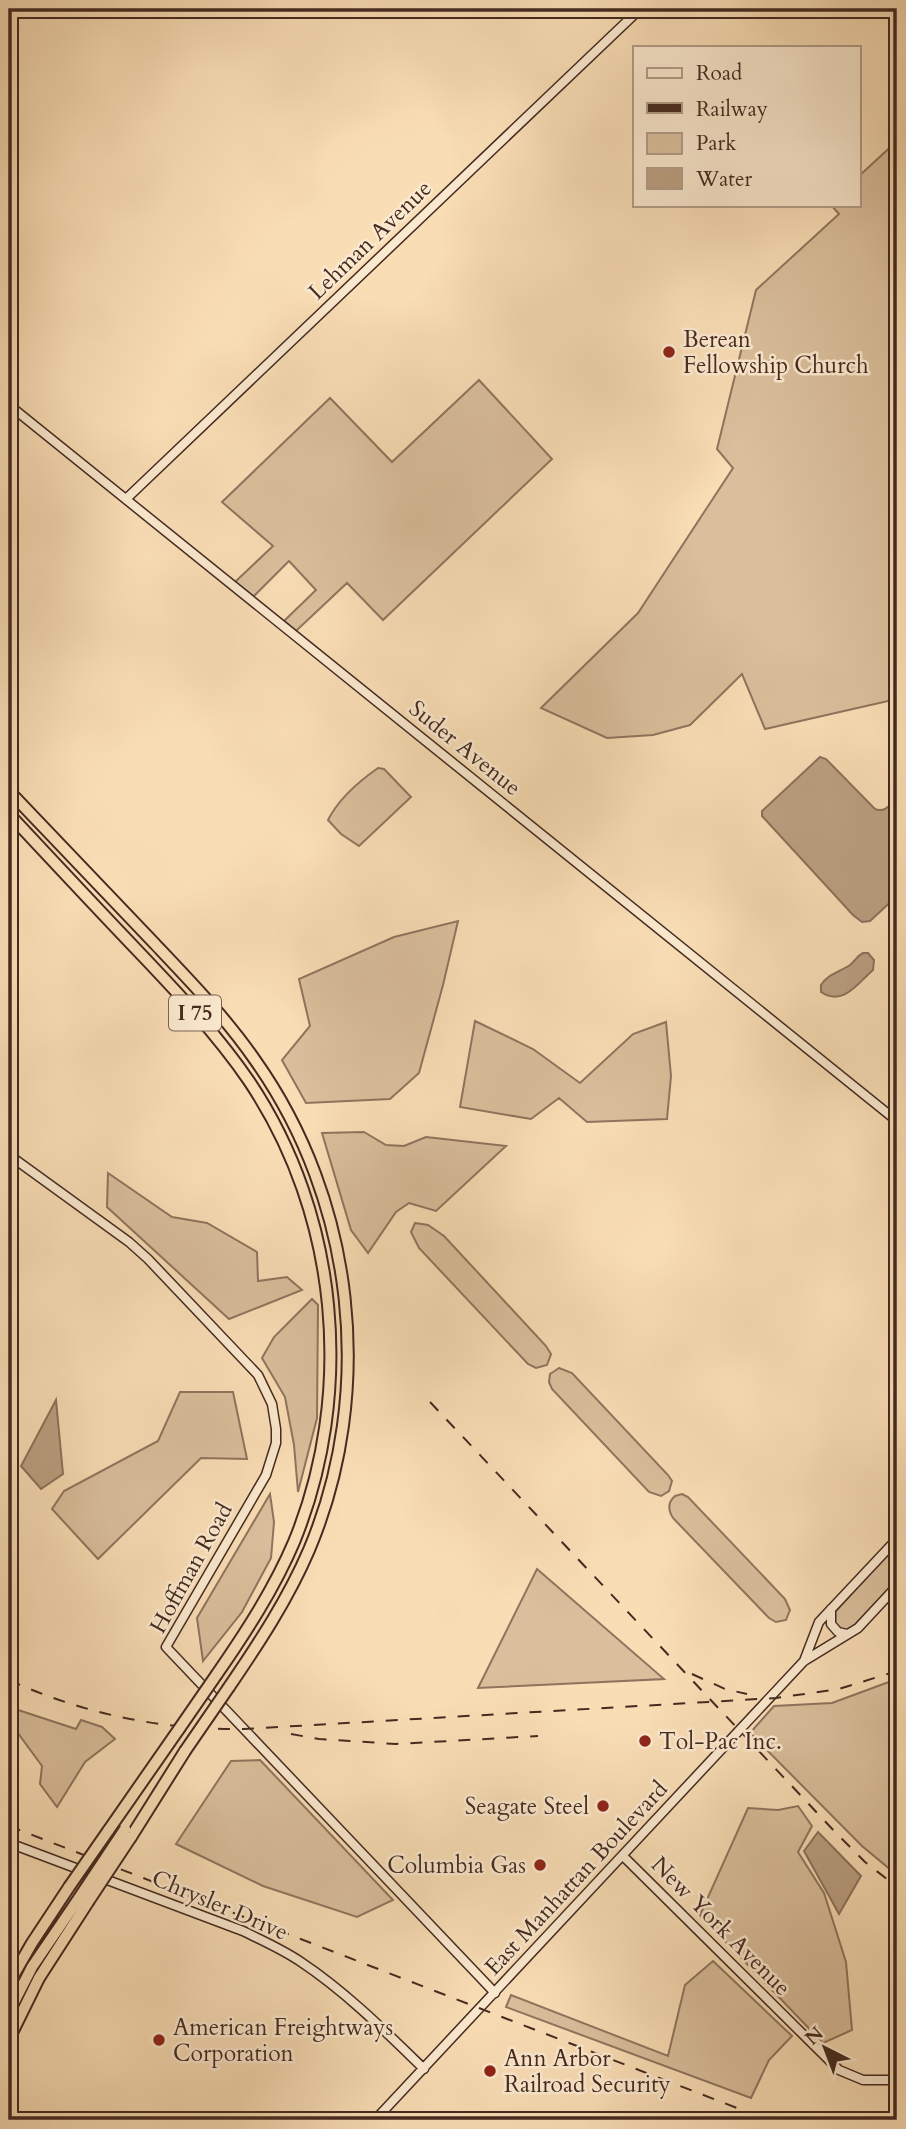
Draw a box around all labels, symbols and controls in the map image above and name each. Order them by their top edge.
legend [633,46,860,206]
text: Road [696,59,742,88]
text: Railway [696,95,768,124]
text: Park [696,129,737,158]
text: Water [695,165,752,194]
street label: Lehman Avenue [302,173,438,307]
place label: Berean Fellowship Church [683,324,869,381]
marker: Berean Fellowship Church [661,344,677,360]
street label: Suder Avenue [402,693,528,803]
road number: I 75 [169,996,221,1030]
street label: Hoffman Road [142,1497,240,1639]
place label: Tol-Pac Inc. [659,1726,782,1757]
marker: Tol-Pac Inc. [637,1733,653,1749]
street label: East Manhattan Boulevard [478,1773,675,1982]
place label: Seagate Steel [465,1791,589,1822]
marker: Seagate Steel [595,1798,611,1814]
street label: New York Avenue [644,1849,798,2003]
place label: Columbia Gas [387,1850,526,1881]
marker: Columbia Gas [532,1857,548,1873]
street label: Chrysler Drive [147,1862,293,1948]
place label: American Freightways Corporation [173,2012,393,2069]
north arrow [790,2014,860,2084]
text: N [799,2021,829,2051]
marker: American Freightways Corporation [151,2032,167,2048]
place label: Ann Arbor Railroad Security [504,2043,671,2100]
marker: Ann Arbor Railroad Security [482,2063,498,2079]

